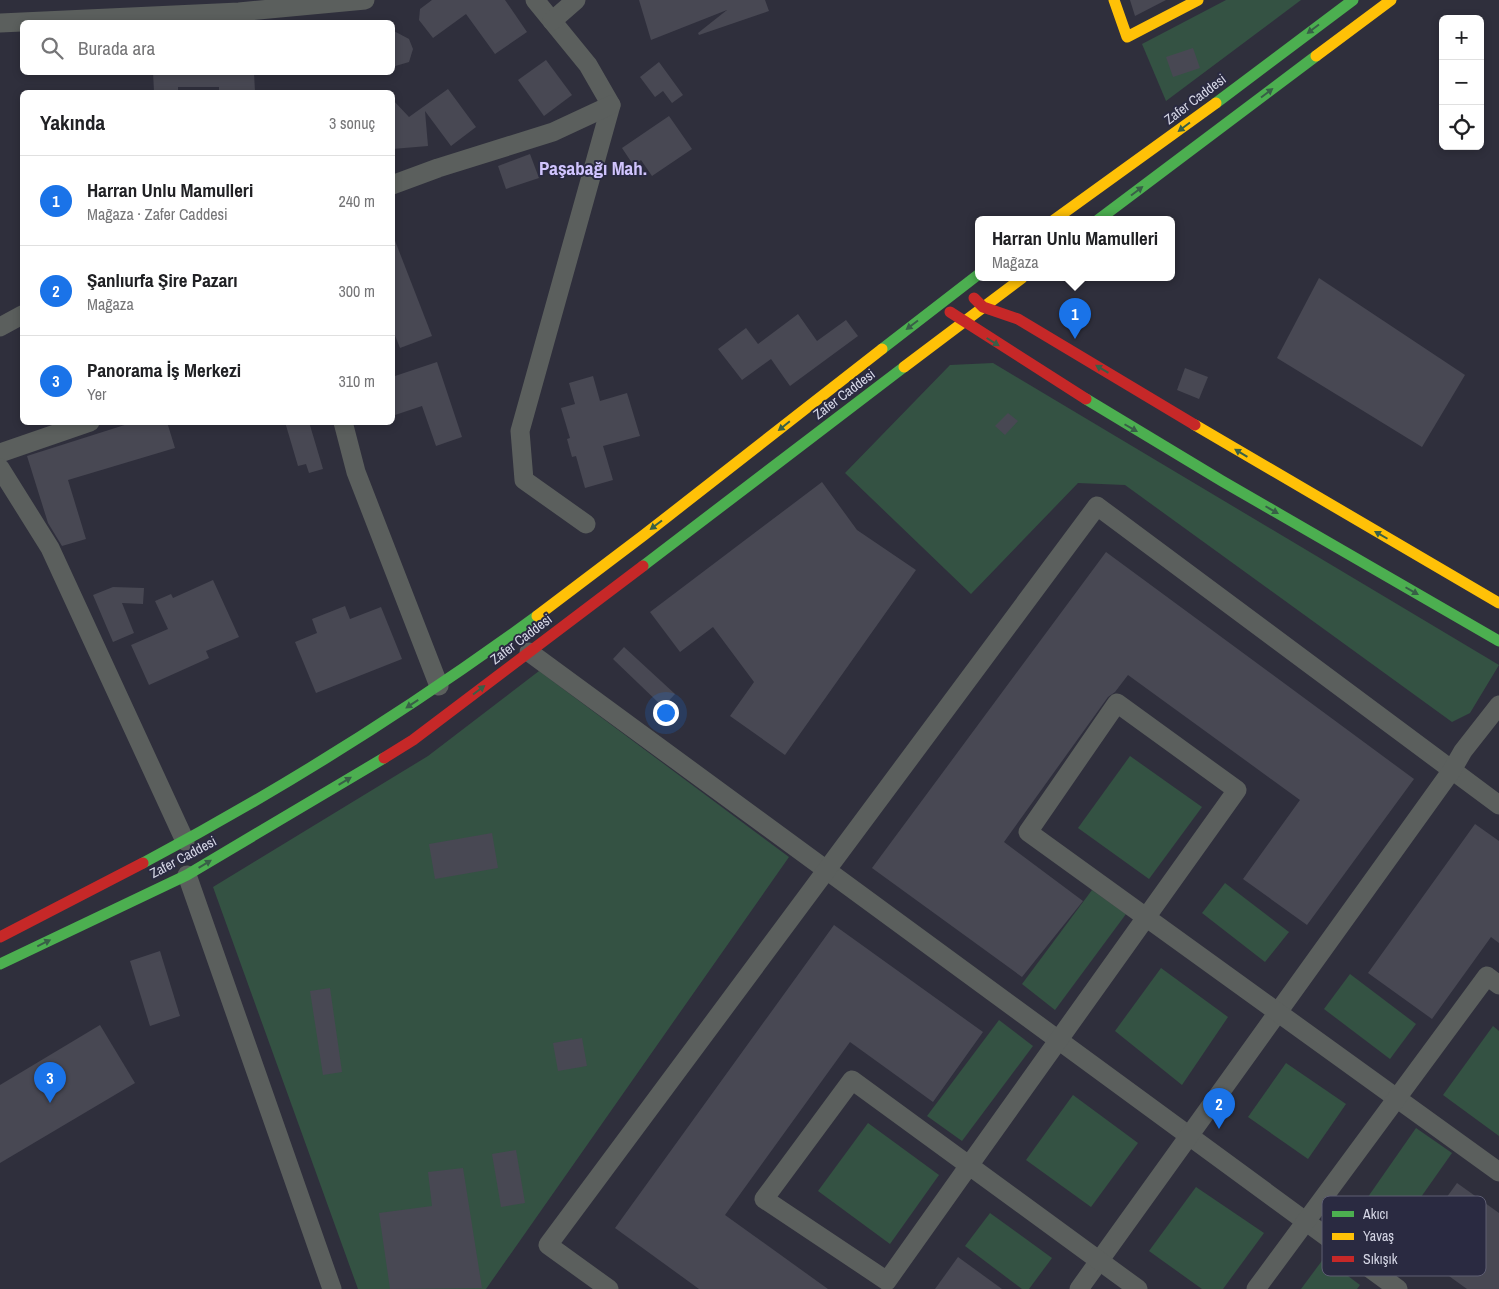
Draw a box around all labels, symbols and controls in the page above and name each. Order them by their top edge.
map controls [1439,15,1484,150]
button: + [1439,15,1484,60]
search box [20,20,395,75]
one-way arrow [1306,24,1320,34]
icon: search [38,34,66,62]
text: Burada ara [78,35,155,61]
button: − [1439,60,1484,105]
street label: Zafer Caddesi [1161,70,1229,128]
one-way arrow [1260,88,1274,98]
button: locate [1439,105,1484,150]
text: Yakında [40,108,105,137]
text: 3 sonuç [329,112,375,134]
one-way arrow [1177,122,1191,132]
district label: Paşabağı Mah. [539,155,647,181]
text: Harran Unlu Mamulleri [87,177,253,203]
one-way arrow [1130,186,1144,196]
text: 1 [52,190,60,212]
text: 240 m [339,190,375,212]
text: Mağaza · Zafer Caddesi [87,203,228,225]
popup [975,216,1175,281]
text: Harran Unlu Mamulleri [992,225,1158,251]
text: Mağaza [992,251,1039,273]
text: Şanlıurfa Şire Pazarı [87,267,238,293]
text: 2 [52,280,60,302]
text: 300 m [339,280,375,302]
text: Mağaza [87,293,134,315]
pin: 1 [1059,298,1091,339]
one-way arrow [905,320,919,330]
one-way arrow [987,338,1000,347]
text: Panorama İş Merkezi [87,357,241,383]
one-way arrow [1095,364,1108,373]
street label: Zafer Caddesi [810,365,878,423]
text: 3 [52,370,60,392]
text: 310 m [339,370,375,392]
text: Yer [87,383,106,405]
one-way arrow [778,420,791,431]
one-way arrow [1125,423,1138,432]
one-way arrow [1235,448,1248,457]
one-way arrow [1264,506,1279,514]
one-way arrow [649,520,663,530]
one-way arrow [1374,531,1389,539]
one-way arrow [1405,587,1420,595]
street label: Zafer Caddesi [487,610,555,668]
one-way arrow [472,685,486,695]
one-way arrow [405,699,419,709]
your location [653,700,679,726]
one-way arrow [338,776,351,785]
street label: Zafer Caddesi [147,832,219,882]
one-way arrow [199,859,212,868]
one-way arrow [37,939,51,947]
pin: 3 [34,1062,66,1103]
pin: 2 [1203,1088,1235,1129]
legend [1322,1196,1486,1276]
text: Akıcı [1362,1205,1389,1223]
text: Yavaş [1363,1227,1394,1245]
text: Sıkışık [1363,1250,1398,1268]

